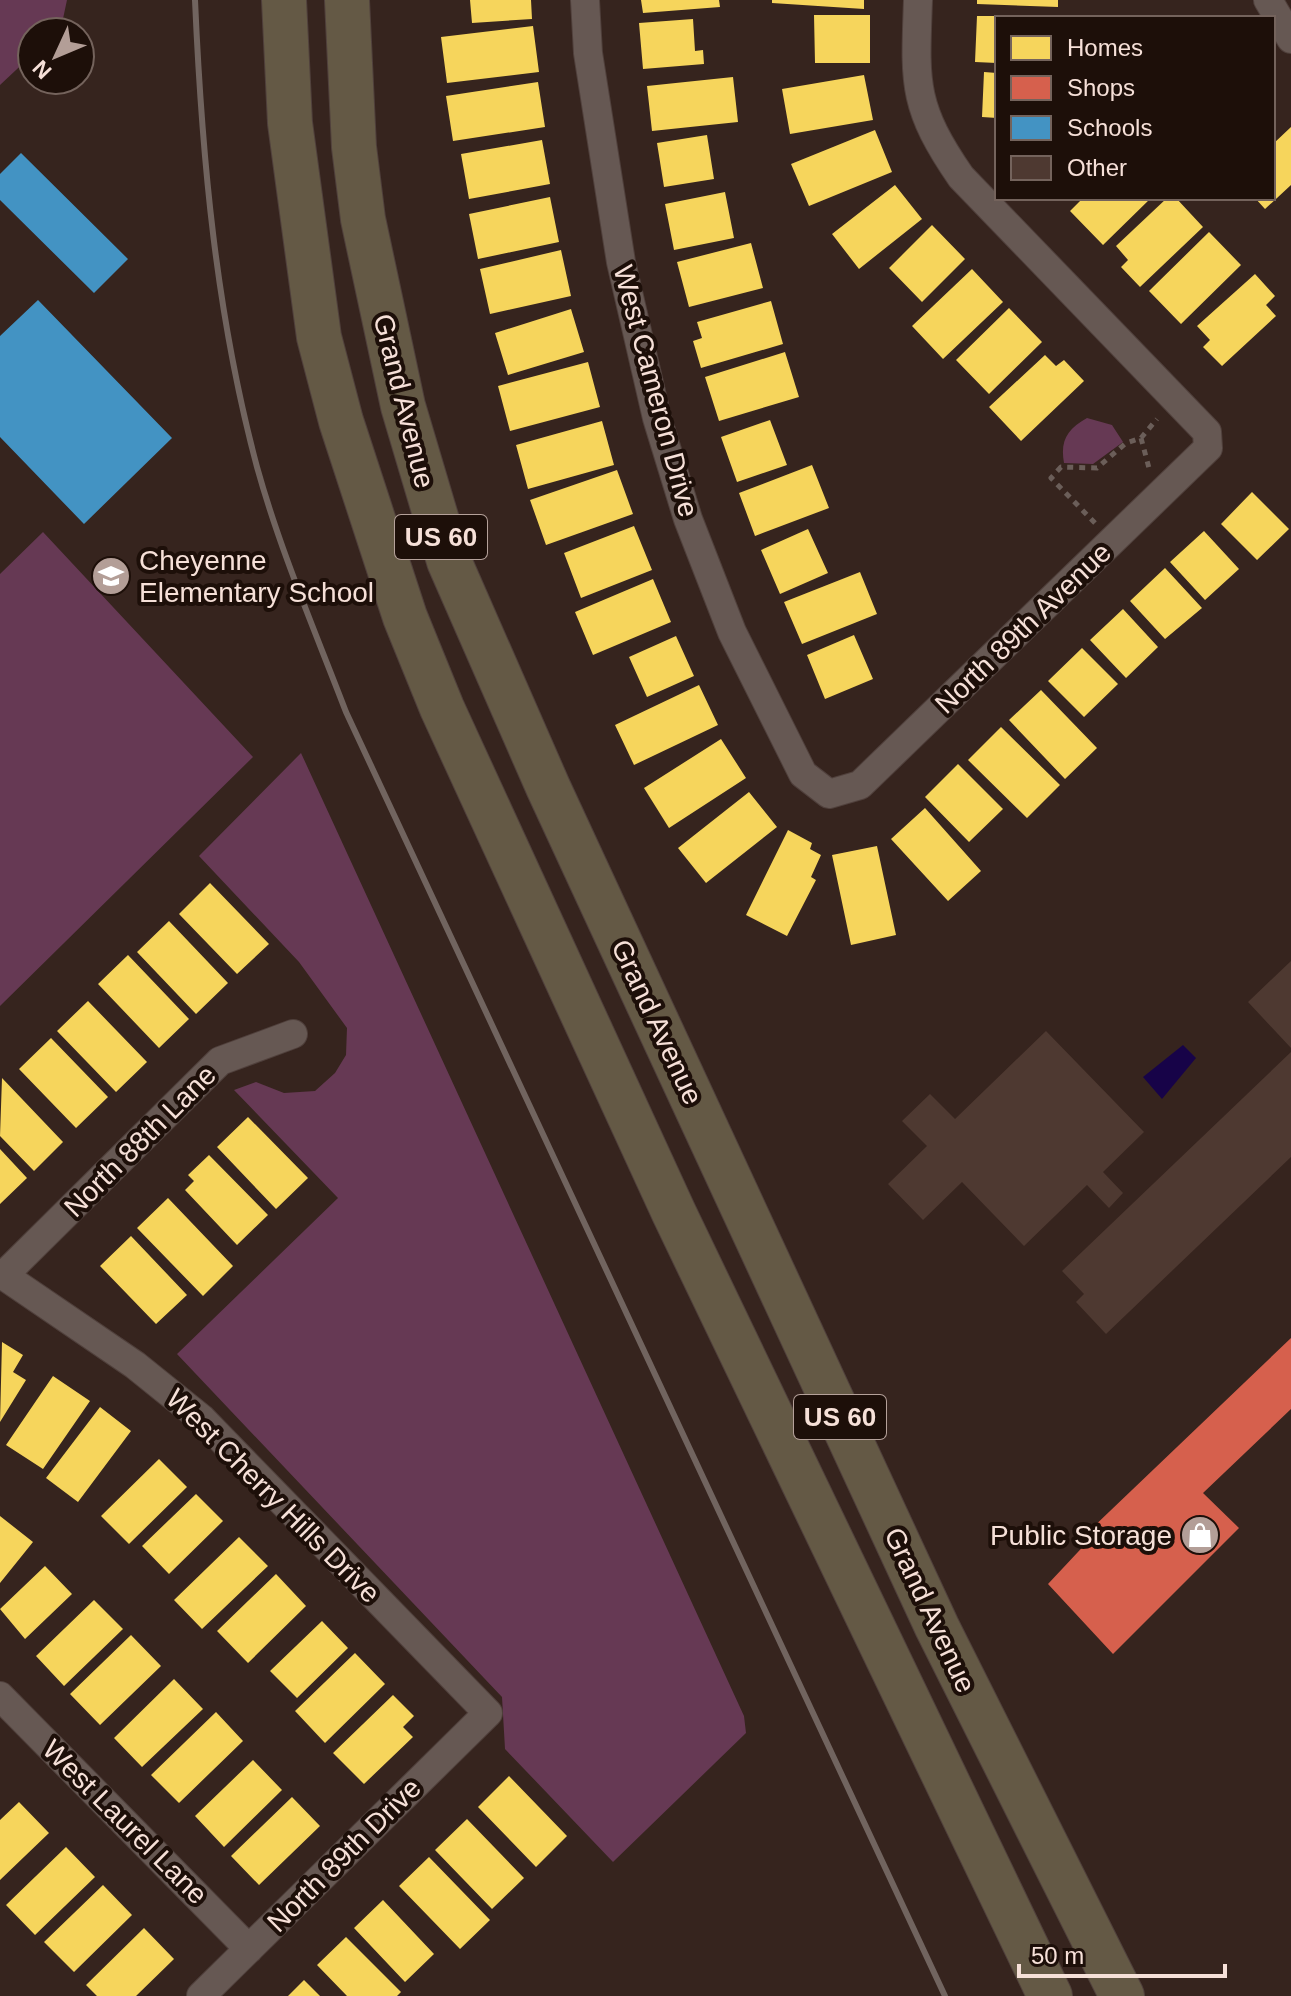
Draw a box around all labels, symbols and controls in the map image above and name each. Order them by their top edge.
north arrow [16,16,96,96]
legend [995,16,1275,200]
text: Homes [1067,34,1143,61]
text: N [27,55,56,84]
text: Shops [1067,74,1135,101]
text: Schools [1067,114,1152,141]
text: Other [1067,154,1127,181]
street label: West Cameron Drive [607,262,705,520]
street label: Grand Avenue [367,311,441,491]
road number: US 60 [395,515,487,559]
street label: North 89th Avenue [929,536,1117,720]
place label: Cheyenne Elementary School [139,545,374,608]
school or university icon: Cheyenne Elementary School [90,555,132,597]
street label: Grand Avenue [605,935,709,1109]
street label: North 88th Lane [58,1059,222,1223]
street label: West Cherry Hills Drive [160,1383,386,1609]
road number: US 60 [794,1395,886,1439]
shop icon: Public Storage [1179,1514,1221,1556]
place label: Public Storage [990,1520,1172,1551]
street label: Grand Avenue [878,1523,982,1697]
street label: West Laurel Lane [37,1734,213,1910]
street label: North 89th Drive [261,1772,427,1938]
scale bar [1019,1928,1225,1978]
text: 50 m [1031,1942,1084,1969]

